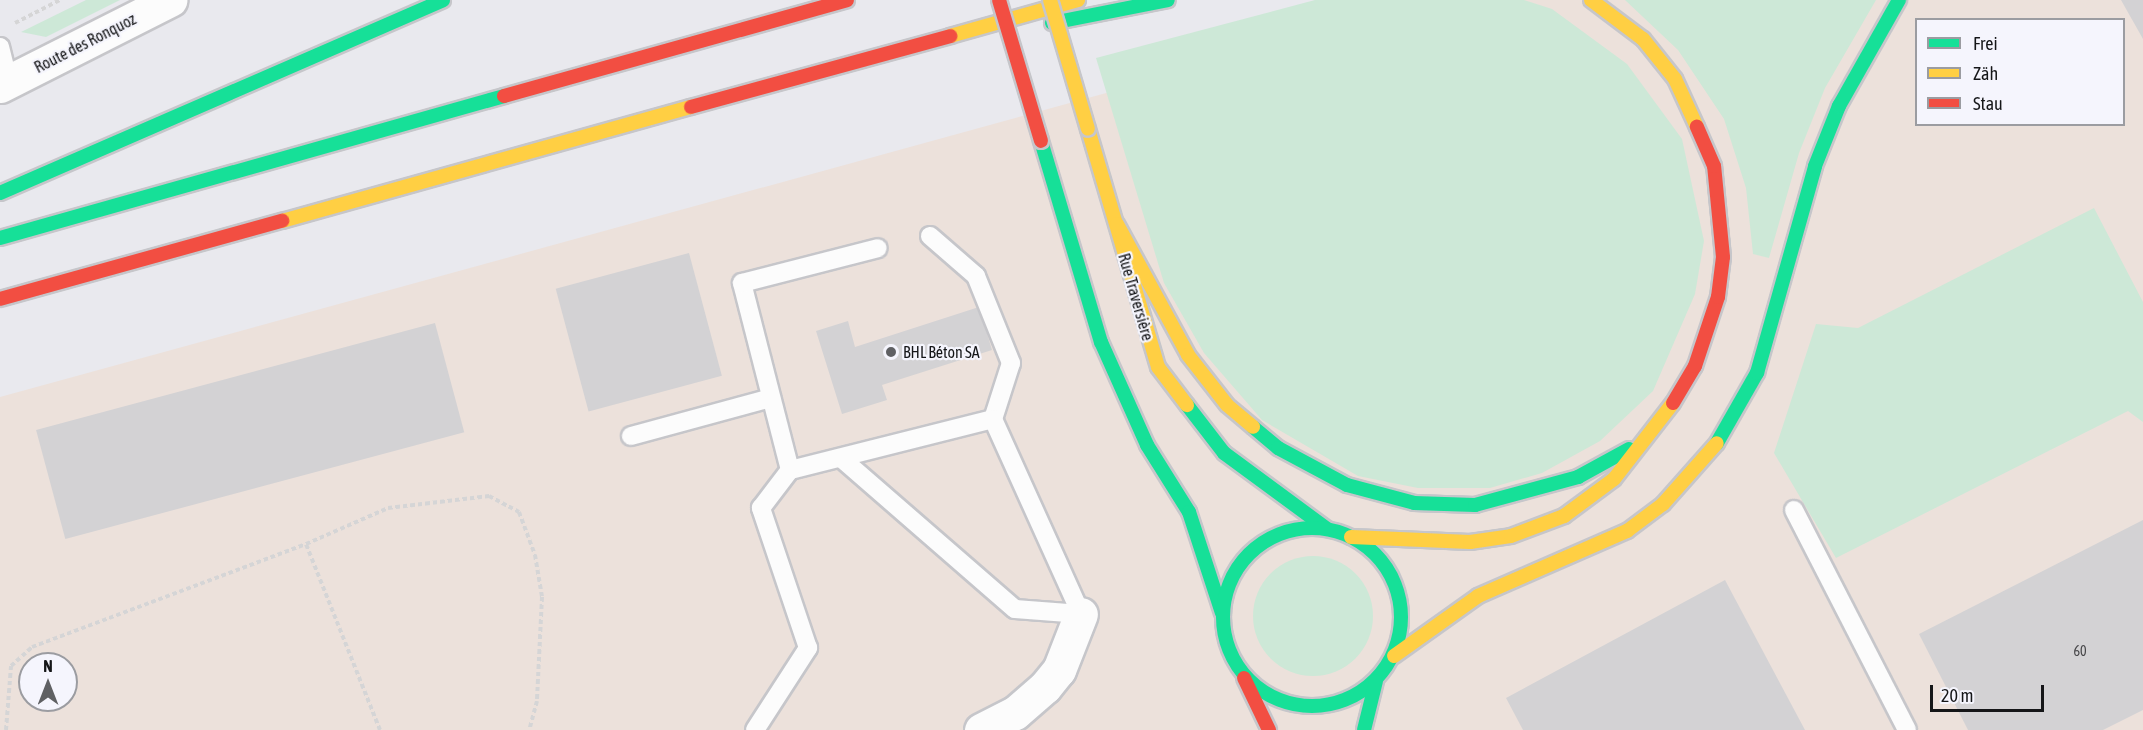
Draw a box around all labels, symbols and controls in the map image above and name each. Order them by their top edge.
street label: Route des Ronquoz [31,9,139,77]
legend [1915,18,2125,126]
text: Frei [1973,33,1998,54]
text: Zäh [1973,63,1998,84]
text: Stau [1973,93,2003,114]
street label: Rue Traversière [1114,251,1158,343]
place label: BHL Béton SA [903,342,980,362]
marker: BHL Béton SA [884,345,898,359]
house number: 60 [2073,643,2087,659]
north arrow [18,652,78,712]
text: N [43,657,53,675]
scale bar [1933,673,2047,711]
text: 20 m [1941,685,1973,706]

